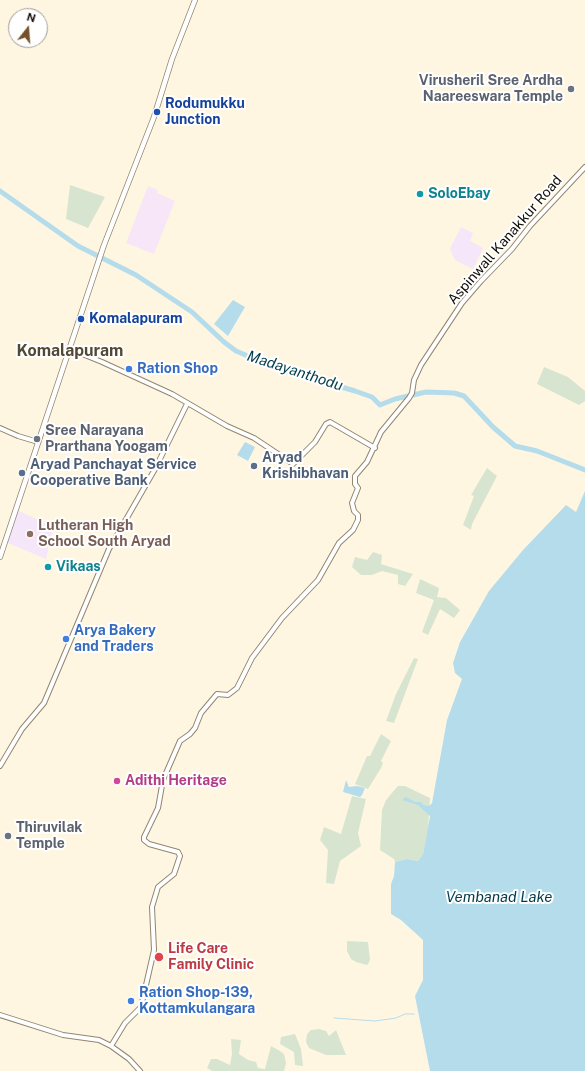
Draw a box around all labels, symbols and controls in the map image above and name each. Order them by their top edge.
north arrow [8,8,48,48]
text: N [25,10,37,24]
place label: Virusheril Sree Ardha Naareeswara Temple [419,73,563,106]
marker: Virusheril Sree Ardha Naareeswara Temple [566,84,576,94]
place label: Rodumukku Junction [165,96,245,128]
marker: Rodumukku Junction [152,107,162,117]
street label: Aspinwall Kanakkur Road [444,172,566,308]
place label: SoloEbay [428,186,491,202]
marker: SoloEbay [415,189,425,199]
place label: Komalapuram [89,311,182,327]
marker: Komalapuram [76,314,86,324]
district label: Komalapuram [17,341,123,361]
water label: Madayanthodu [245,347,345,395]
place label: Ration Shop [137,361,218,377]
marker: Ration Shop [124,364,134,374]
place label: Sree Narayana Prarthana Yoogam [45,423,168,456]
marker: Sree Narayana Prarthana Yoogam [32,434,42,444]
place label: Aryad Krishibhavan [262,450,349,482]
place label: Aryad Panchayat Service Cooperative Bank [30,457,197,490]
marker: Aryad Krishibhavan [249,461,259,471]
marker: Aryad Panchayat Service Cooperative Bank [17,468,27,478]
place label: Lutheran High School South Aryad [38,518,171,550]
marker: Lutheran High School South Aryad [25,529,35,539]
place label: Vikaas [56,559,101,575]
marker: Vikaas [43,562,53,572]
place label: Arya Bakery and Traders [74,623,156,656]
marker: Arya Bakery and Traders [61,634,71,644]
place label: Adithi Heritage [125,773,227,789]
marker: Adithi Heritage [112,776,122,786]
place label: Thiruvilak Temple [16,820,82,852]
marker: Thiruvilak Temple [3,831,13,841]
water label: Vembanad Lake [446,888,552,906]
place label: Life Care Family Clinic [168,941,254,974]
marker: Life Care Family Clinic [153,951,165,963]
place label: Ration Shop-139, Kottamkulangara [139,985,255,1018]
marker: Ration Shop-139, Kottamkulangara [126,996,136,1006]

